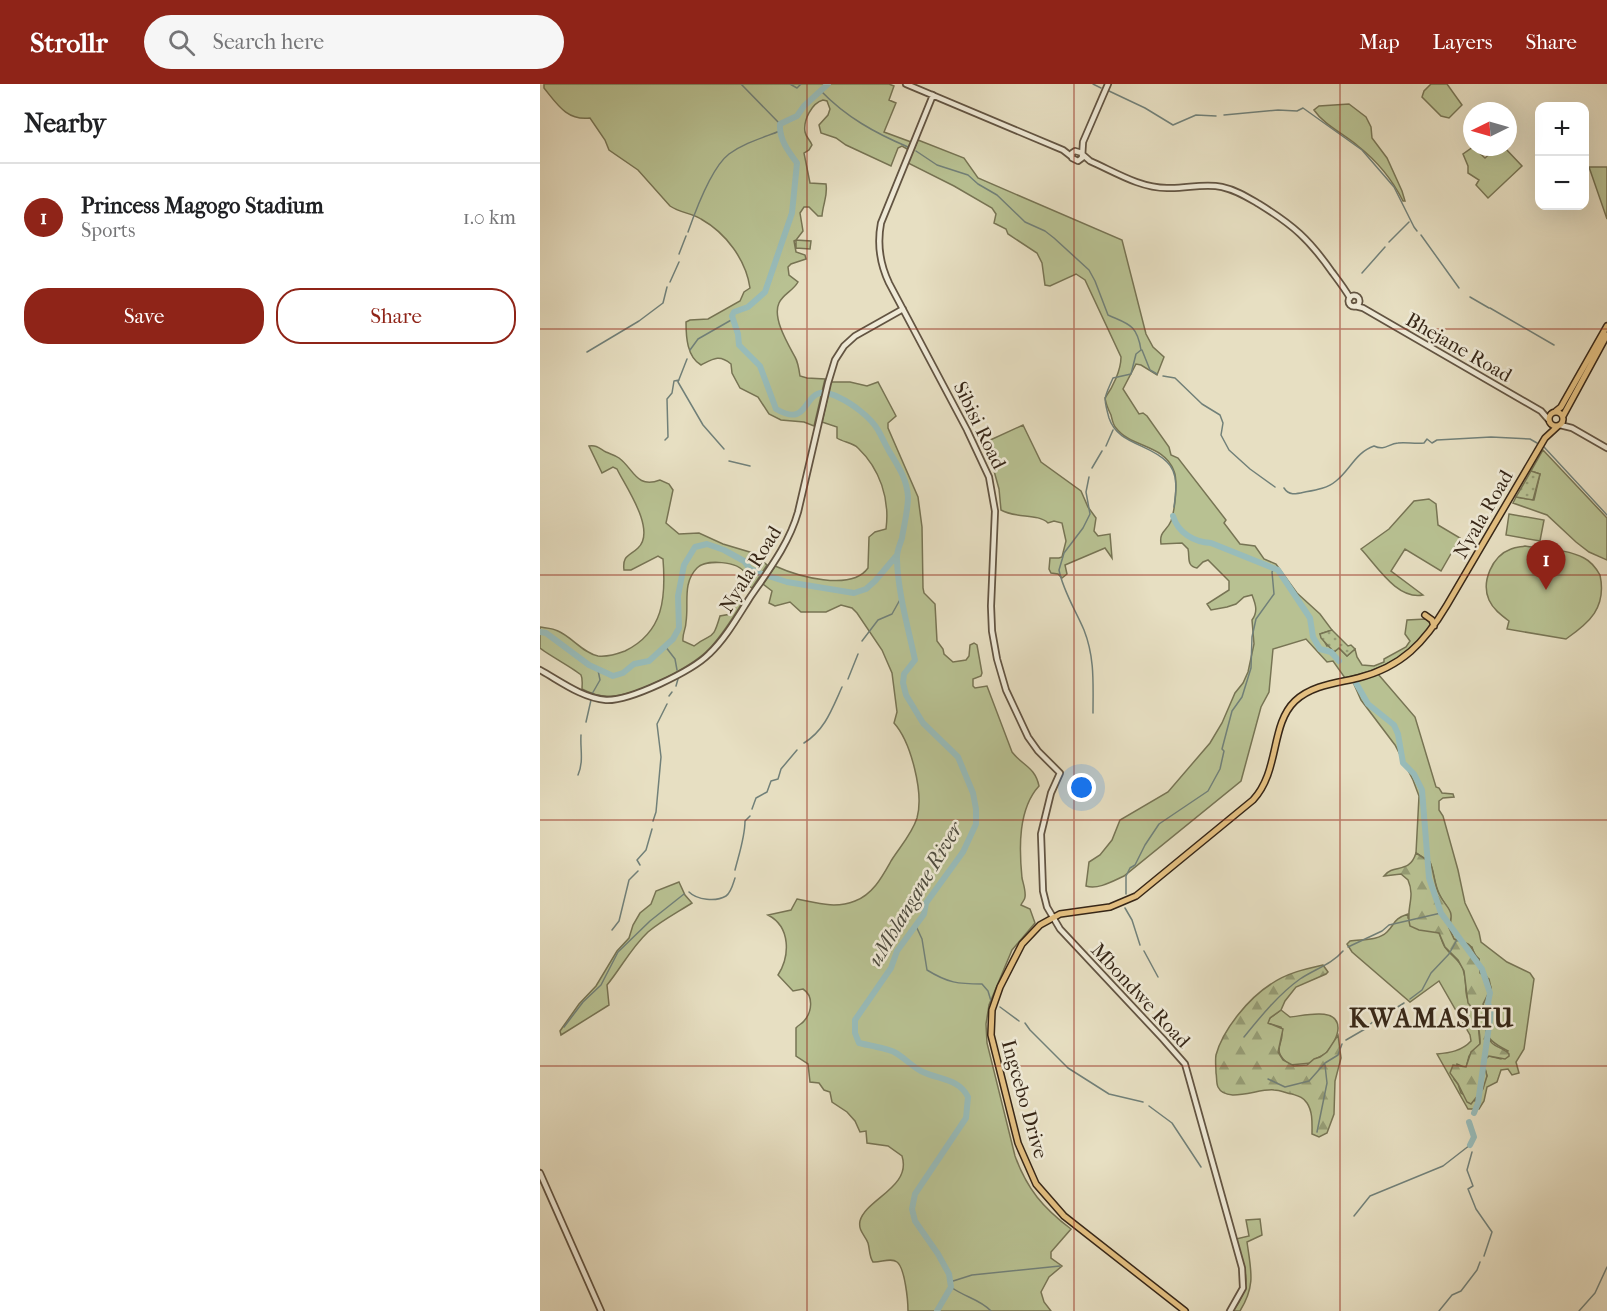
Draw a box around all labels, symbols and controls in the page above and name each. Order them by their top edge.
search box [144,15,564,69]
text: Strollr [30,26,108,59]
icon: search [165,26,198,59]
text: Search here [213,29,324,55]
text: Map [1359,30,1400,54]
text: Layers [1433,30,1492,54]
text: Share [1525,30,1577,54]
north arrow [1463,102,1517,156]
map controls [1535,102,1589,210]
button: + [1535,102,1589,156]
text: Nearby [24,108,106,139]
button: − [1535,156,1589,210]
text: Princess Magogo Stadium [81,193,323,219]
text: 1 [40,206,47,229]
text: 1.0 km [463,206,516,229]
text: Sports [81,219,135,242]
button: Save [24,288,264,344]
button: Share [276,288,516,344]
street label: Bhejane Road [1402,308,1517,388]
street label: Sibisi Road [949,378,1011,474]
street label: Nyala Road [1449,465,1518,562]
street label: Nyala Road [715,521,787,617]
pin: 1 [1526,540,1566,590]
your location [1067,773,1096,802]
water label: uMhlangane River [863,817,968,970]
street label: Mbondwe Road [1086,938,1196,1053]
district label: KWAMASHU [1349,1003,1515,1034]
street label: Ingcebo Drive [997,1037,1052,1161]

